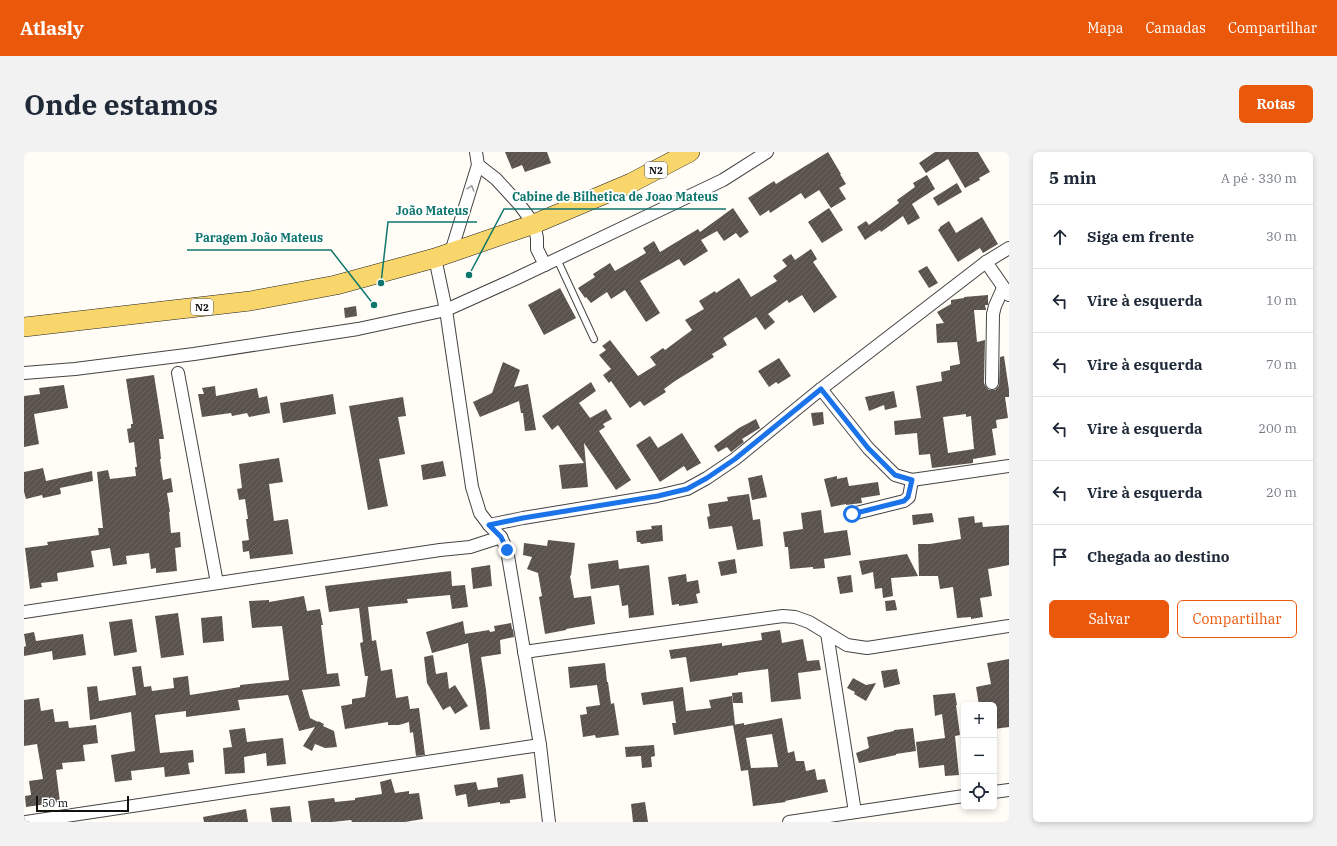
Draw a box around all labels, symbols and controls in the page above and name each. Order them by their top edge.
text: Atlasly [20,16,84,40]
text: Mapa [1087,19,1123,37]
text: Camadas [1145,19,1206,37]
text: Compartilhar [1228,19,1317,37]
button: Rotas [1239,85,1313,123]
text: Onde estamos [24,86,218,123]
road number: N2 [645,162,667,178]
text: 5 min [1049,167,1097,189]
text: A pé · 330 m [1221,170,1297,187]
one-way arrow [466,185,475,192]
callout: Cabine de Bilhetica de Joao Mateus [504,185,726,209]
text: Cabine de Bilhetica de Joao Mateus [512,189,718,204]
callout: João Mateus [388,198,477,222]
text: João Mateus [396,203,468,218]
callout: Paragem João Mateus [187,226,331,250]
icon: ahead [1049,226,1071,248]
text: Siga em frente [1087,227,1194,246]
text: 30 m [1266,228,1297,245]
text: Paragem João Mateus [195,230,323,245]
icon: left [1049,290,1071,312]
text: Vire à esquerda [1087,291,1203,310]
text: 10 m [1266,292,1297,309]
road number: N2 [191,299,213,315]
icon: left [1049,354,1071,376]
text: Vire à esquerda [1087,355,1203,374]
text: 70 m [1266,356,1297,373]
icon: left [1049,418,1071,440]
text: Vire à esquerda [1087,419,1203,438]
text: 200 m [1258,420,1297,437]
icon: left [1049,482,1071,504]
text: Vire à esquerda [1087,483,1203,502]
text: 20 m [1266,484,1297,501]
route start [843,505,861,523]
route end [498,541,516,559]
icon: arrive [1049,546,1071,568]
text: Chegada ao destino [1087,547,1230,566]
button: Salvar [1049,600,1169,638]
button: Compartilhar [1177,600,1297,638]
map controls [961,702,997,810]
button: + [961,702,997,738]
button: − [961,738,997,774]
button: locate [961,774,997,810]
scale bar [36,794,129,813]
text: 50 m [42,796,68,810]

